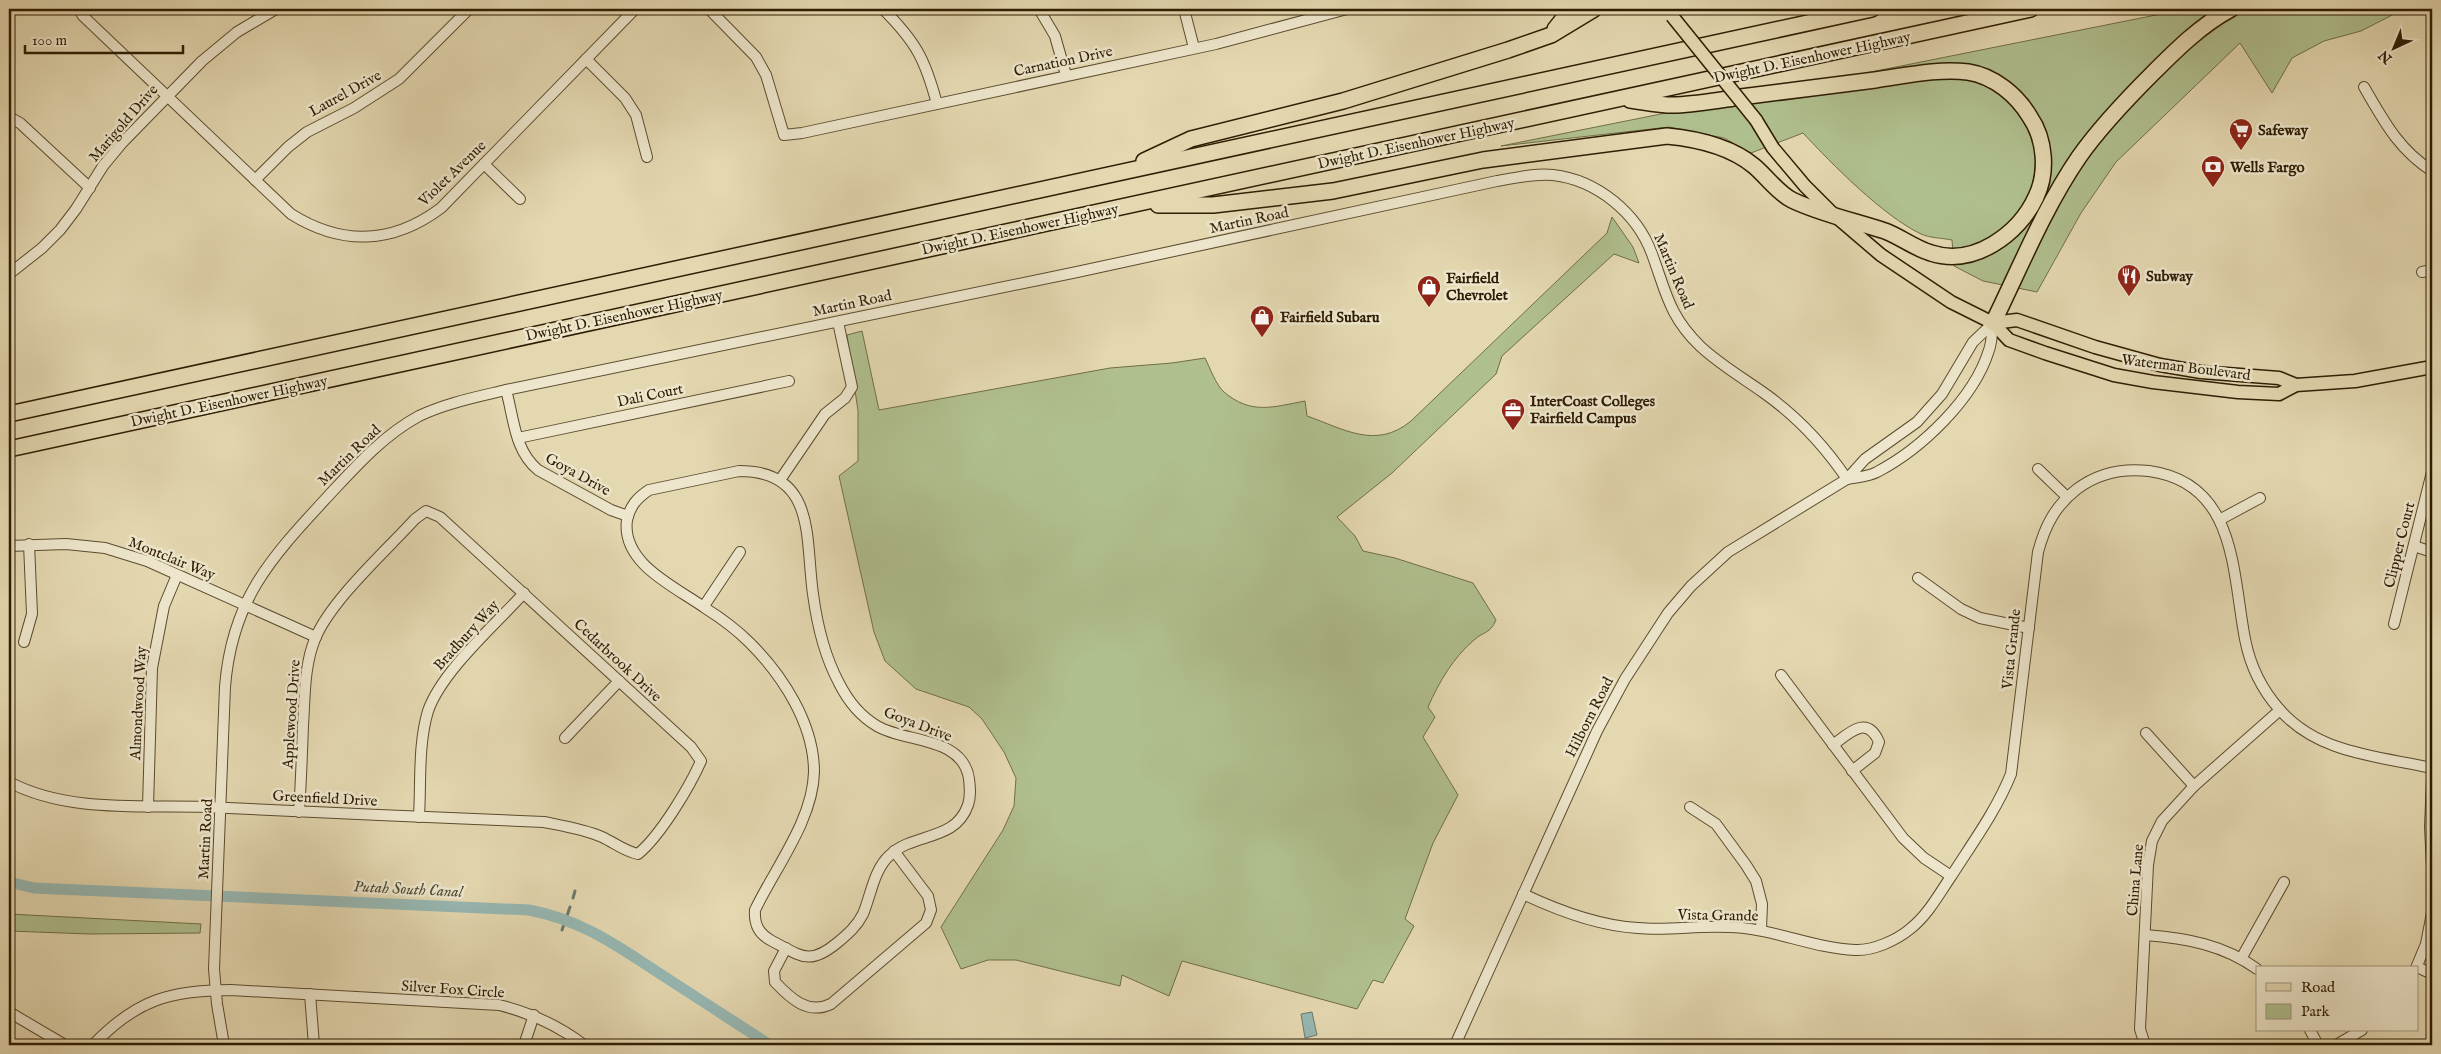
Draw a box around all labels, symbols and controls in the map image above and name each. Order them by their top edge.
scale bar [25,22,182,54]
north arrow [2368,22,2418,72]
street label: Dwight D. Eisenhower Highway [1712,27,1913,88]
text: 100 m [32,31,68,50]
street label: Carnation Drive [1012,42,1114,81]
text: N [2375,46,2397,68]
street label: Laurel Drive [306,66,385,121]
street label: Marigold Drive [85,81,162,166]
street label: Dwight D. Eisenhower Highway [1316,113,1517,174]
supermarket icon: Safeway [2228,117,2254,151]
place label: Safeway [2258,121,2309,140]
street label: Violet Avenue [414,136,490,211]
bank icon: Wells Fargo [2200,154,2226,188]
place label: Wells Fargo [2229,158,2305,177]
street label: Dwight D. Eisenhower Highway [920,199,1121,260]
street label: Martin Road [1208,203,1291,238]
street label: Martin Road [1649,230,1698,313]
restaurant icon: Subway [2116,263,2142,297]
place label: Subway [2146,267,2193,286]
place label: Fairfield Chevrolet [1446,269,1509,305]
shop icon: Fairfield Chevrolet [1416,274,1442,308]
street label: Dwight D. Eisenhower Highway [524,285,725,346]
street label: Martin Road [811,286,894,321]
shop icon: Fairfield Subaru [1249,304,1275,338]
place label: Fairfield Subaru [1280,308,1380,327]
street label: Waterman Boulevard [2120,350,2253,385]
street label: Dwight D. Eisenhower Highway [129,371,330,432]
street label: Dali Court [615,379,685,412]
place label: InterCoast Colleges Fairfield Campus [1530,392,1656,428]
office icon: InterCoast Colleges Fairfield Campus [1500,397,1526,431]
street label: Martin Road [314,420,386,490]
street label: Goya Drive [542,449,614,500]
street label: Clipper Court [2380,500,2419,590]
street label: Montclair Way [126,532,219,585]
street label: Bradbury Way [430,595,504,675]
street label: Vista Grande [1998,608,2025,691]
street label: Cedarbrook Drive [570,615,666,706]
street label: Almondwood Way [126,645,151,761]
street label: Applewood Drive [278,659,305,770]
street label: Hilborn Road [1561,673,1618,761]
street label: Goya Drive [881,703,955,746]
street label: Greenfield Drive [272,786,378,811]
street label: Martin Road [194,797,217,880]
street label: China Lane [2123,843,2148,917]
water label: Putah South Canal [353,877,464,903]
street label: Vista Grande [1676,905,1759,926]
legend [2256,966,2418,1032]
street label: Silver Fox Circle [401,976,505,1003]
text: Road [2301,978,2336,997]
text: Park [2301,1002,2331,1021]

